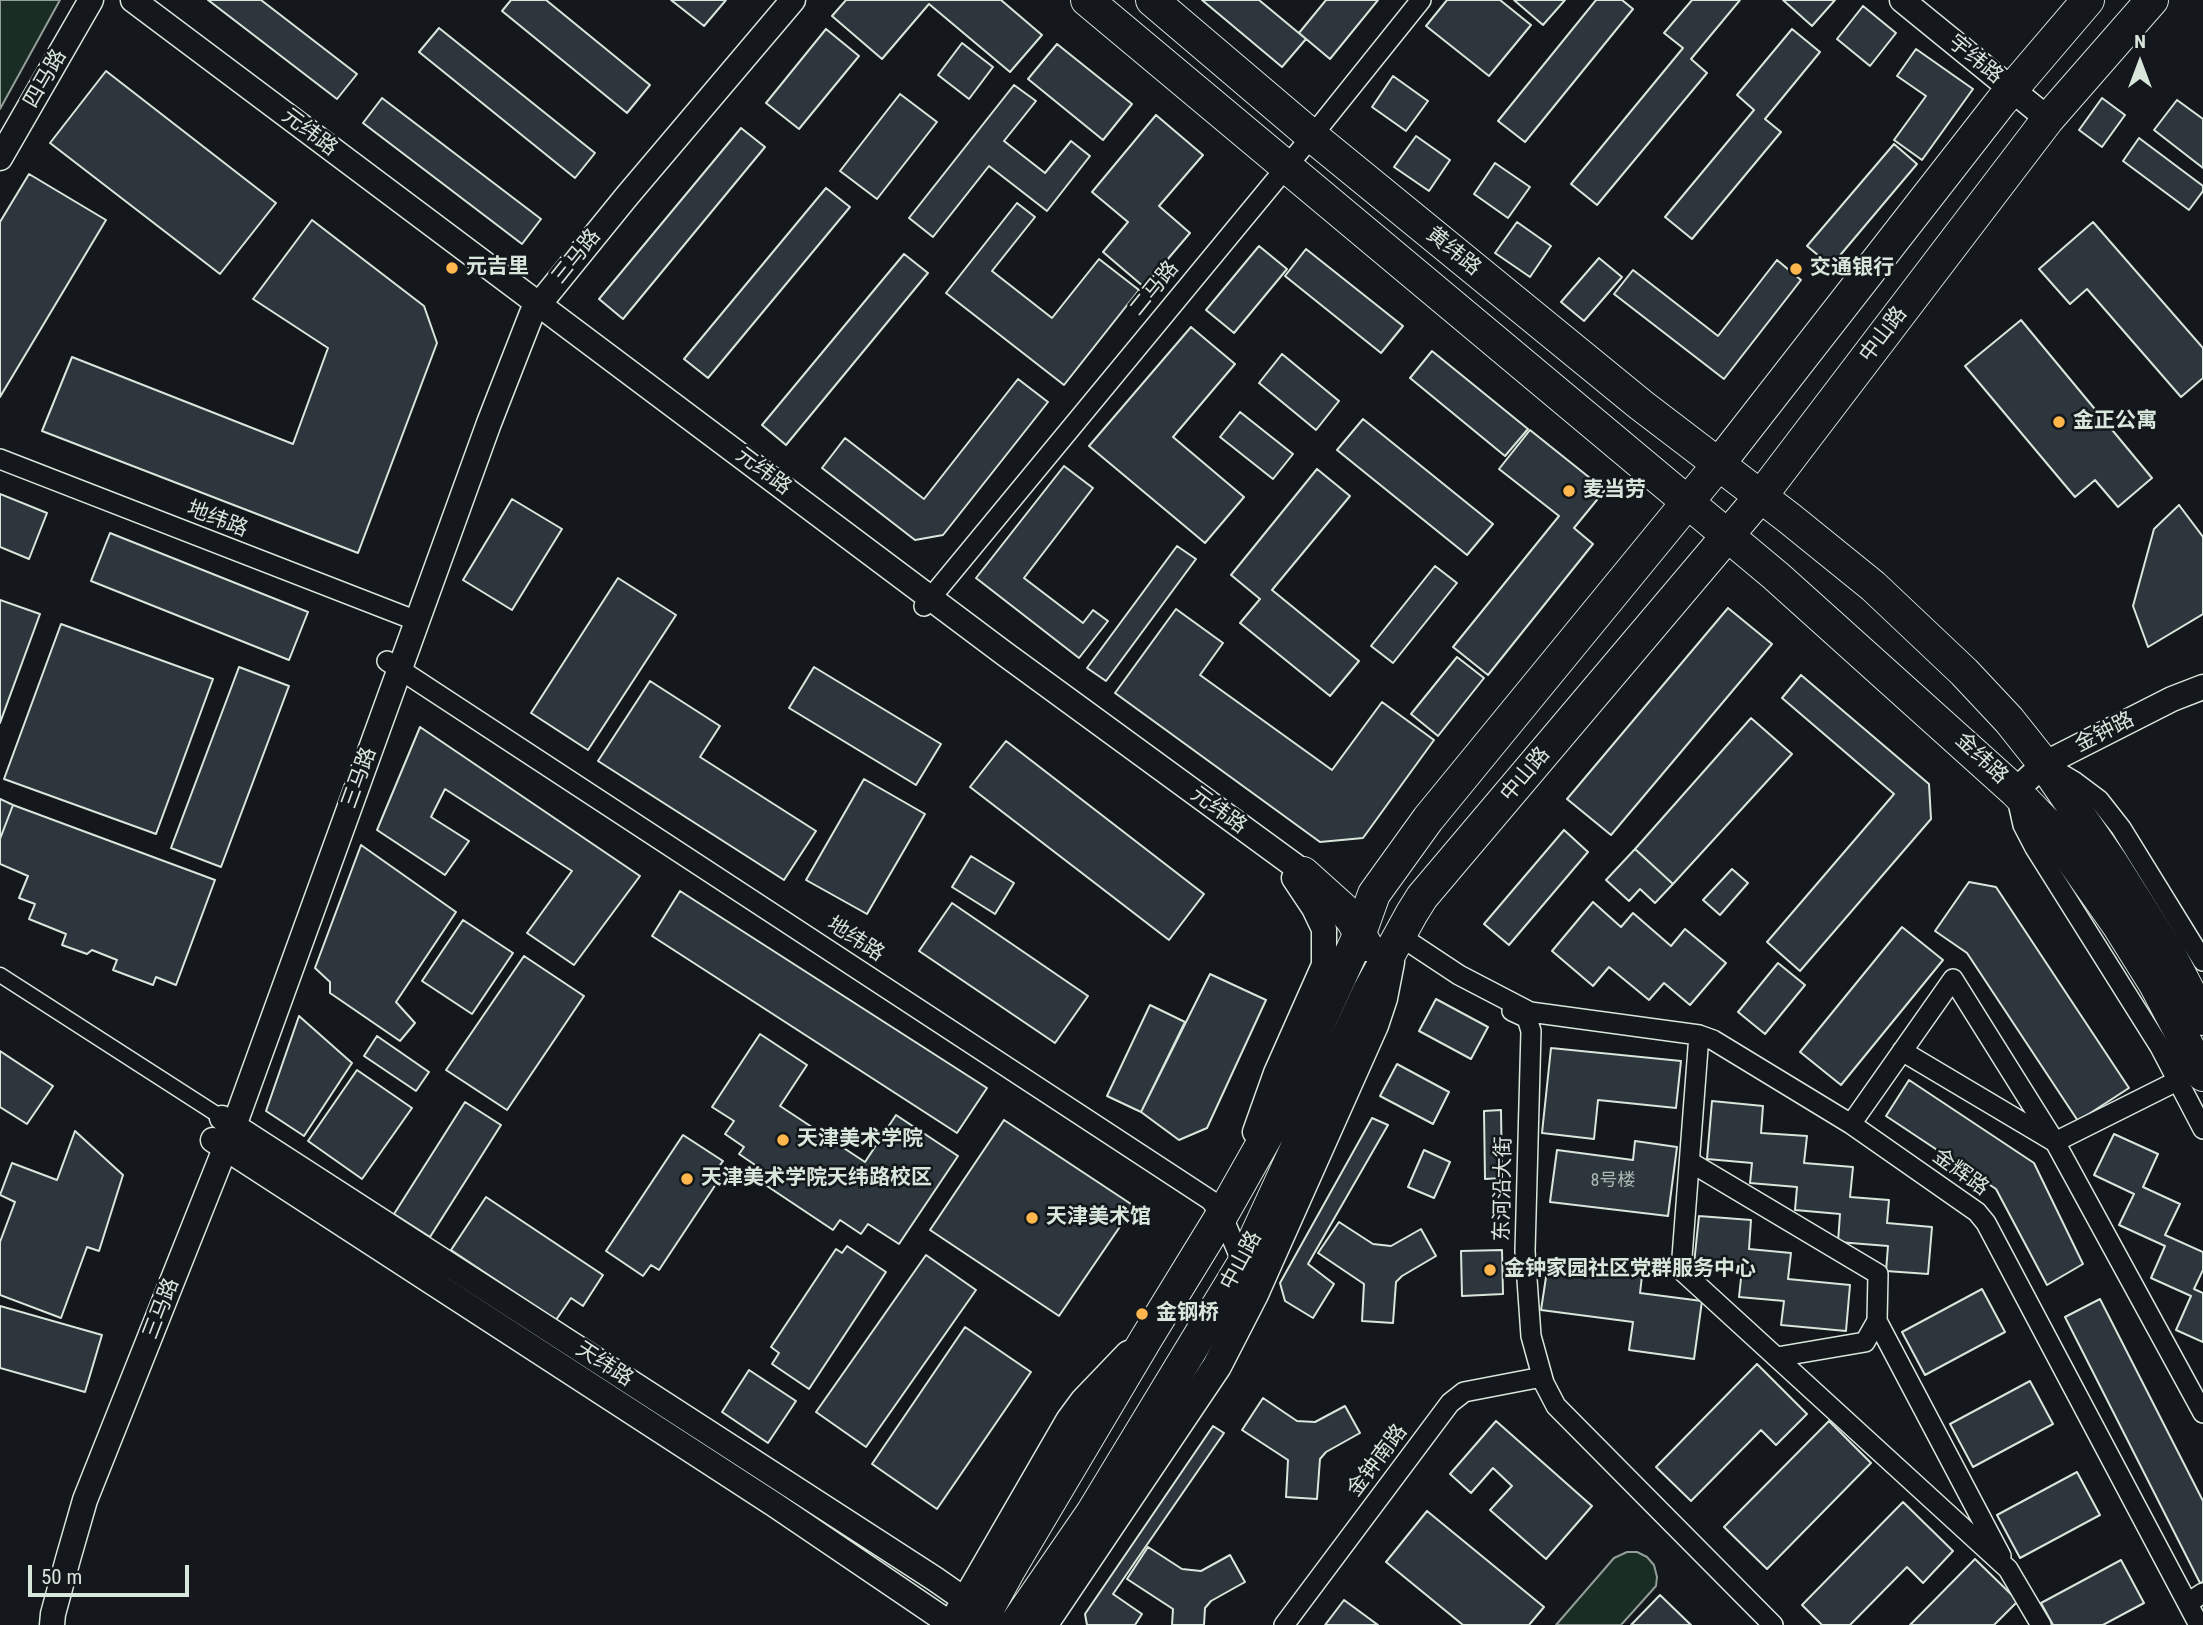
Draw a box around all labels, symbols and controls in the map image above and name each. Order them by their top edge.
north arrow [2105,28,2175,98]
street label: 宇纬路 [1943,30,2007,90]
text: N [2134,30,2146,53]
street label: 四马路 [19,45,73,113]
street label: 元纬路 [276,104,342,162]
street label: 黄纬路 [1421,222,1485,282]
street label: 三马路 [547,225,607,289]
place label: 元吉里 [466,255,529,281]
place label: 交通银行 [1810,256,1894,282]
street label: 二马路 [1125,257,1185,321]
marker: 元吉里 [444,260,460,276]
marker: 交通银行 [1788,261,1804,277]
street label: 中山路 [1855,302,1913,368]
place label: 金正公寓 [2073,409,2157,435]
marker: 金正公寓 [2051,414,2067,430]
street label: 元纬路 [730,443,796,501]
place label: 麦当劳 [1583,478,1646,504]
marker: 麦当劳 [1561,483,1577,499]
street label: 地纬路 [183,497,251,543]
street label: 金钟路 [2071,707,2139,759]
street label: 金纬路 [1949,728,2013,790]
street label: 中山路 [1496,743,1556,807]
street label: 三马路 [337,744,383,812]
street label: 元纬路 [1185,782,1251,840]
street label: 地纬路 [822,912,888,968]
place label: 天津美术学院 [797,1127,923,1153]
marker: 天津美术学院 [775,1132,791,1148]
street label: 东河沿大街 [1490,1136,1518,1242]
street label: 金辉路 [1927,1144,1993,1202]
place label: 天津美术学院天纬路校区 [701,1166,932,1192]
house number: 8号楼 [1591,1170,1635,1192]
marker: 天津美术学院天纬路校区 [679,1171,695,1187]
place label: 天津美术馆 [1046,1205,1151,1231]
marker: 天津美术馆 [1024,1210,1040,1226]
street label: 中山路 [1216,1227,1268,1295]
place label: 金钟家园社区党群服务中心 [1504,1257,1756,1283]
marker: 金钟家园社区党群服务中心 [1482,1262,1498,1278]
street label: 三马路 [139,1275,185,1343]
place label: 金钢桥 [1156,1301,1219,1327]
marker: 金钢桥 [1134,1306,1150,1322]
street label: 天纬路 [571,1337,637,1393]
street label: 金钟南路 [1343,1420,1413,1502]
scale bar [32,1552,192,1596]
text: 50 m [41,1565,82,1589]

